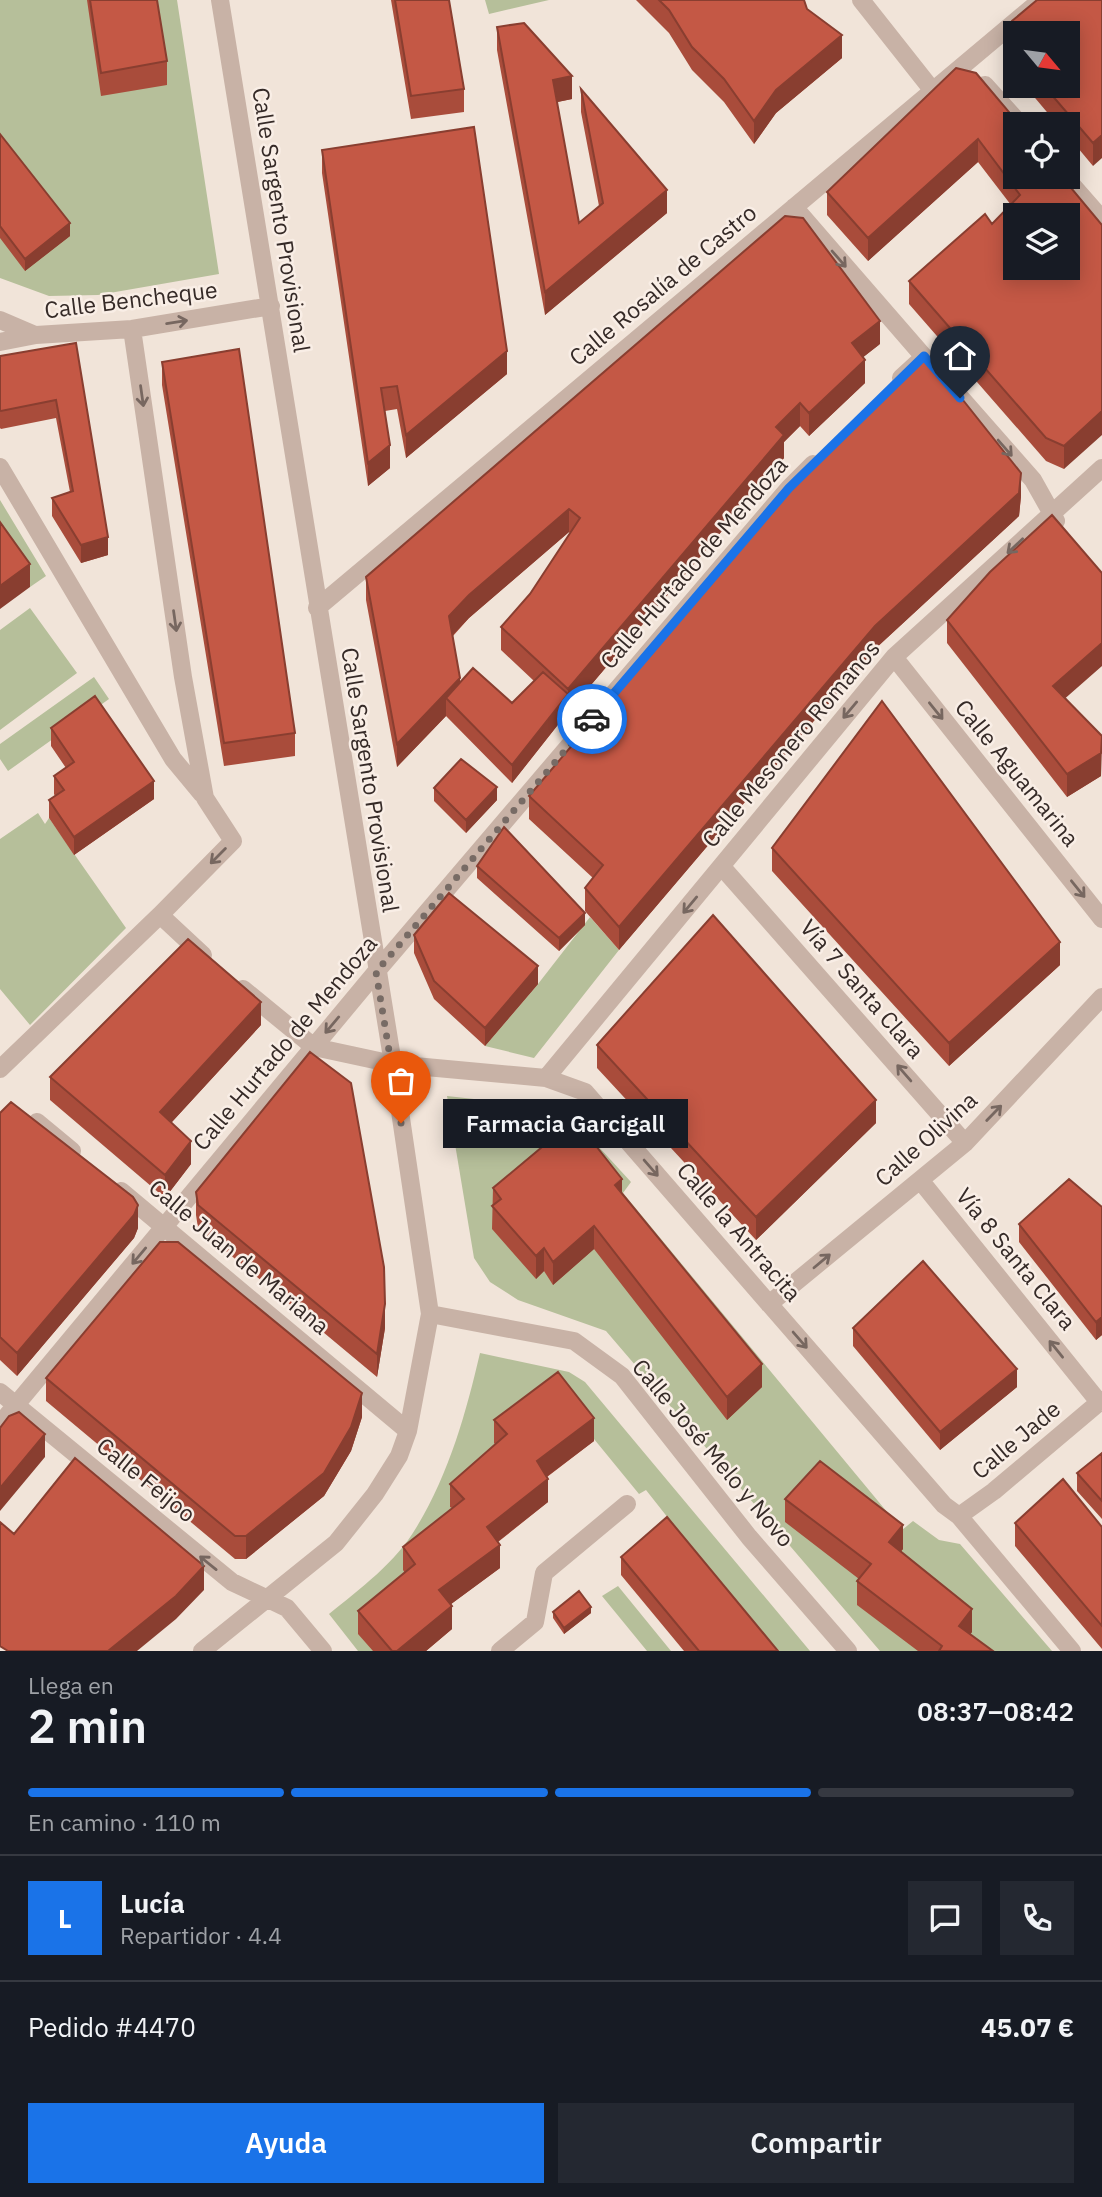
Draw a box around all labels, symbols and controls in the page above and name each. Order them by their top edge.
north arrow [1003,21,1080,98]
map controls [1003,21,1080,280]
street label: Calle Sargento Provisional [246,85,318,354]
button: locate [1003,112,1080,189]
street label: Calle Rosalía de Castro [562,197,762,371]
button: layers [1003,203,1080,280]
one-way arrow [831,249,847,267]
street label: Calle Bencheque [43,274,219,325]
one-way arrow [165,315,188,328]
pin [930,326,990,398]
icon: home [941,337,979,375]
one-way arrow [136,384,149,407]
one-way arrow [997,439,1013,457]
street label: Calle Hurtado de Mendoza [593,450,794,675]
one-way arrow [1007,538,1024,555]
one-way arrow [168,610,181,632]
street label: Calle Mesonero Romanos [695,634,886,853]
street label: Calle Sargento Provisional [335,645,407,914]
courier [557,684,627,754]
street label: Calle Aguamarina [949,693,1086,852]
icon: car [573,700,611,738]
one-way arrow [842,700,858,718]
one-way arrow [928,701,944,719]
one-way arrow [210,848,227,865]
one-way arrow [1070,879,1085,897]
one-way arrow [682,895,698,913]
street label: Vía 7 Santa Clara [794,913,931,1064]
street label: Calle Hurtado de Mendoza [185,929,383,1156]
one-way arrow [325,1015,340,1033]
pin [371,1051,431,1123]
icon: bag [382,1062,420,1100]
one-way arrow [896,1065,912,1083]
street label: Calle Olivina [868,1084,983,1192]
callout: Farmacia Garcigall [443,1098,688,1148]
one-way arrow [986,1104,1003,1121]
text: Farmacia Garcigall [466,1108,665,1138]
street label: Calle la Antracita [671,1155,809,1307]
one-way arrow [643,1159,659,1177]
street label: Calle Juan de Mariana [143,1172,336,1341]
street label: Vía 8 Santa Clara [950,1181,1083,1336]
one-way arrow [131,1246,147,1264]
one-way arrow [813,1253,831,1269]
one-way arrow [792,1330,808,1348]
one-way arrow [1049,1340,1064,1358]
street label: Calle José Melo y Novo [626,1352,801,1553]
street label: Calle Jade [965,1393,1066,1485]
street label: Calle Feijoo [91,1430,202,1528]
one-way arrow [199,1555,217,1570]
text: Llega en [28,1670,114,1700]
text: 08:37–08:42 [917,1694,1074,1728]
text: 2 min [28,1696,147,1756]
text: En camino · 110 m [28,1807,221,1837]
button: chat [908,1881,982,1955]
button: phone [1000,1881,1074,1955]
text: Lucía [120,1886,185,1920]
text: L [58,1901,72,1935]
text: Repartidor · 4.4 [120,1920,282,1950]
text: Pedido #4470 [28,2010,196,2044]
text: 45.07 € [981,2010,1074,2044]
button: Ayuda [28,2103,544,2183]
button: Compartir [558,2103,1074,2183]

